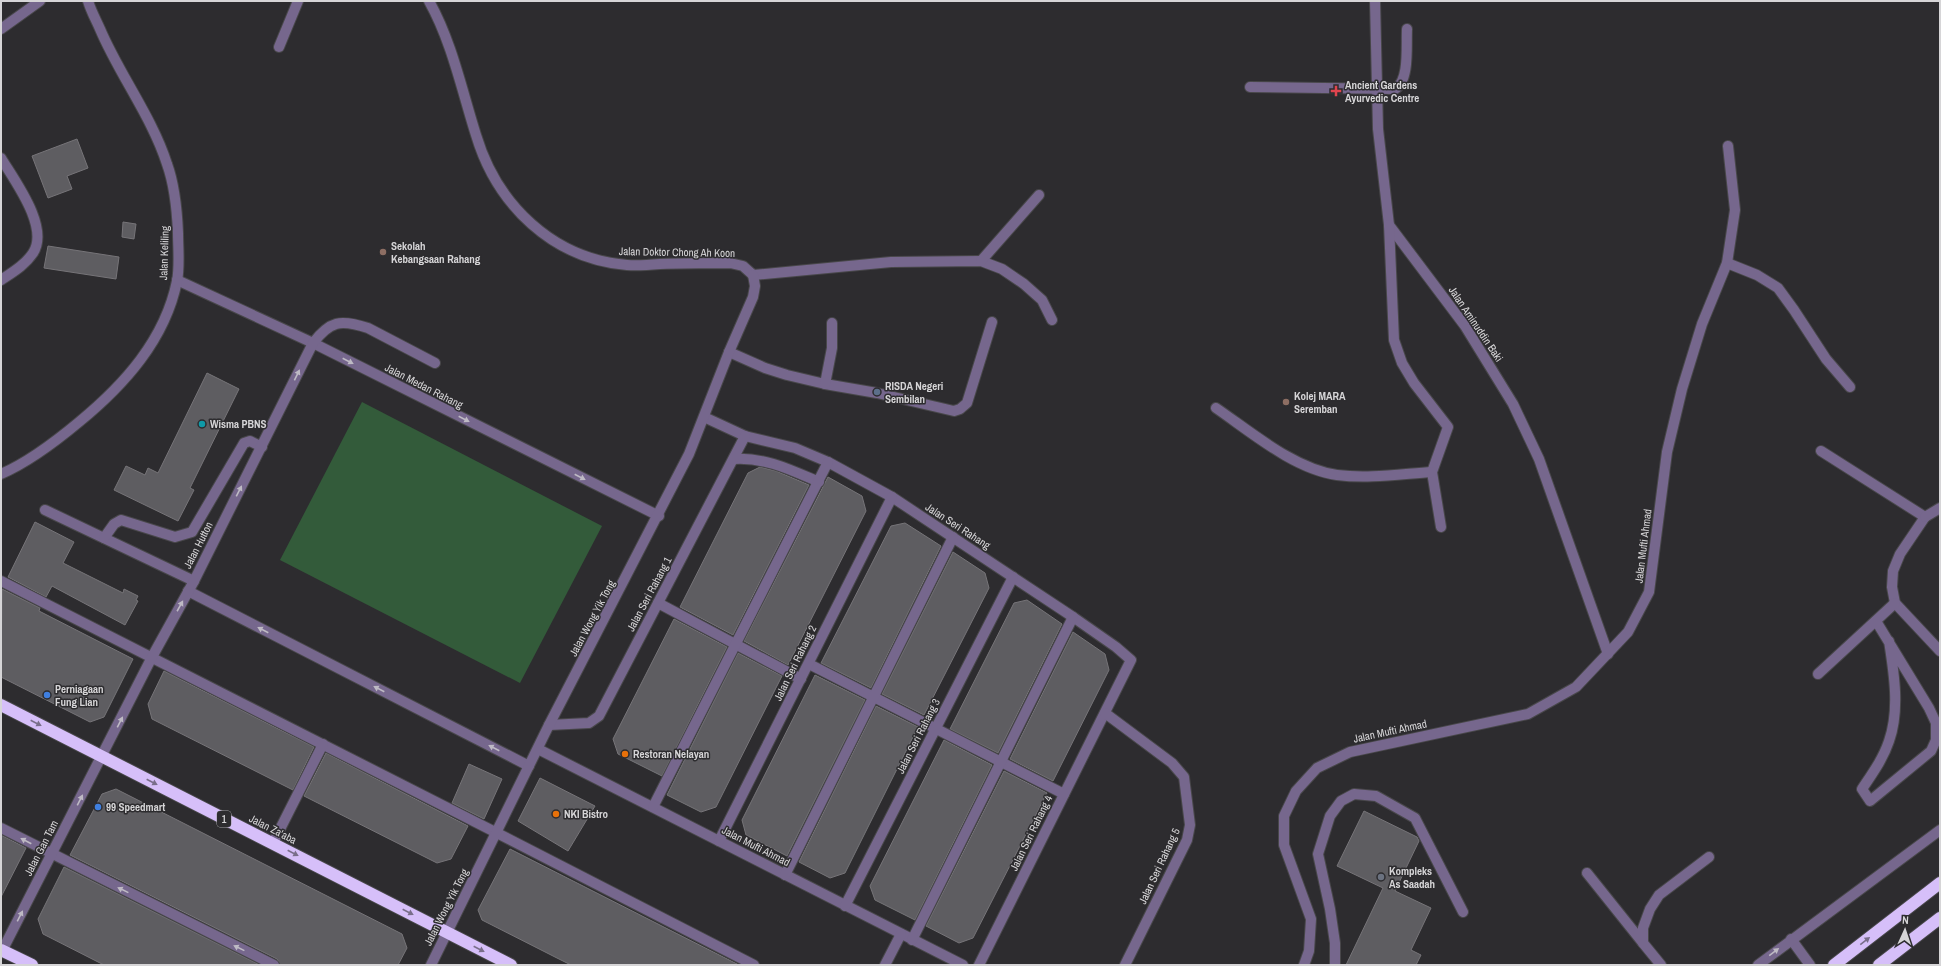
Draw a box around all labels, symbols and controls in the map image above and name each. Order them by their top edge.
place label: Ancient Gardens Ayurvedic Centre [1345,78,1419,105]
marker: Ancient Gardens Ayurvedic Centre [1330,85,1342,97]
street label: Jalan Keliling [156,226,172,280]
place label: Sekolah Kebangsaan Rahang [391,239,481,266]
street label: Jalan Doktor Chong Ah Koon [619,244,735,260]
marker: Sekolah Kebangsaan Rahang [378,247,388,257]
street label: Jalan Aminuddin Baki [1446,284,1506,364]
one-way arrow [342,358,353,364]
street label: Jalan Medan Rahang [383,360,465,412]
one-way arrow [294,369,300,380]
place label: RISDA Negeri Sembilan [885,379,943,406]
marker: RISDA Negeri Sembilan [872,387,882,397]
place label: Kolej MARA Seremban [1294,389,1346,416]
marker: Kolej MARA Seremban [1281,397,1291,407]
one-way arrow [458,416,470,422]
place label: Wisma PBNS [210,417,267,431]
marker: Wisma PBNS [197,419,207,429]
one-way arrow [574,474,586,480]
one-way arrow [236,485,243,497]
street label: Jalan Seri Rahang [923,500,993,552]
street label: Jalan Mufti Ahmad [1631,508,1655,584]
street label: Jalan Hutton [180,519,216,571]
street label: Jalan Seri Rahang 1 [624,554,674,634]
street label: Jalan Wong Yik Tong [566,577,618,659]
one-way arrow [176,601,183,612]
street label: Jalan Seri Rahang 2 [771,623,819,703]
one-way arrow [257,627,269,633]
place label: Perniagaan Fung Lian [55,682,104,709]
one-way arrow [373,686,385,692]
marker: Perniagaan Fung Lian [42,690,52,700]
street label: Jalan Seri Rahang 3 [893,696,943,776]
one-way arrow [117,716,123,727]
street label: Jalan Mufti Ahmad [1352,716,1428,746]
one-way arrow [30,720,42,726]
one-way arrow [489,745,500,752]
place label: Restoran Nelayan [633,747,709,761]
marker: Restoran Nelayan [620,749,630,759]
one-way arrow [146,779,157,785]
street label: Jalan Seri Rahang 4 [1007,793,1055,873]
one-way arrow [76,795,83,806]
place label: 99 Speedmart [106,800,165,814]
marker: 99 Speedmart [93,802,103,812]
place label: NKI Bistro [564,807,609,821]
marker: NKI Bistro [551,809,561,819]
road number: 1 [217,811,231,827]
street label: Jalan Za'aba [247,811,299,847]
street label: Jalan Gan Tam [21,818,61,878]
street label: Jalan Mufti Ahmad [720,823,792,869]
street label: Jalan Seri Rahang 5 [1135,826,1183,906]
one-way arrow [21,838,32,844]
one-way arrow [287,850,298,857]
place label: Kompleks As Saadah [1389,864,1435,891]
street label: Jalan Wong Yik Tong [421,866,471,948]
marker: Kompleks As Saadah [1376,872,1386,882]
one-way arrow [117,887,129,893]
one-way arrow [403,909,414,916]
one-way arrow [17,910,23,922]
north arrow [1885,910,1925,950]
text: N [1902,913,1909,927]
one-way arrow [1859,937,1870,945]
one-way arrow [234,944,245,951]
one-way arrow [473,945,485,952]
one-way arrow [1769,948,1779,956]

